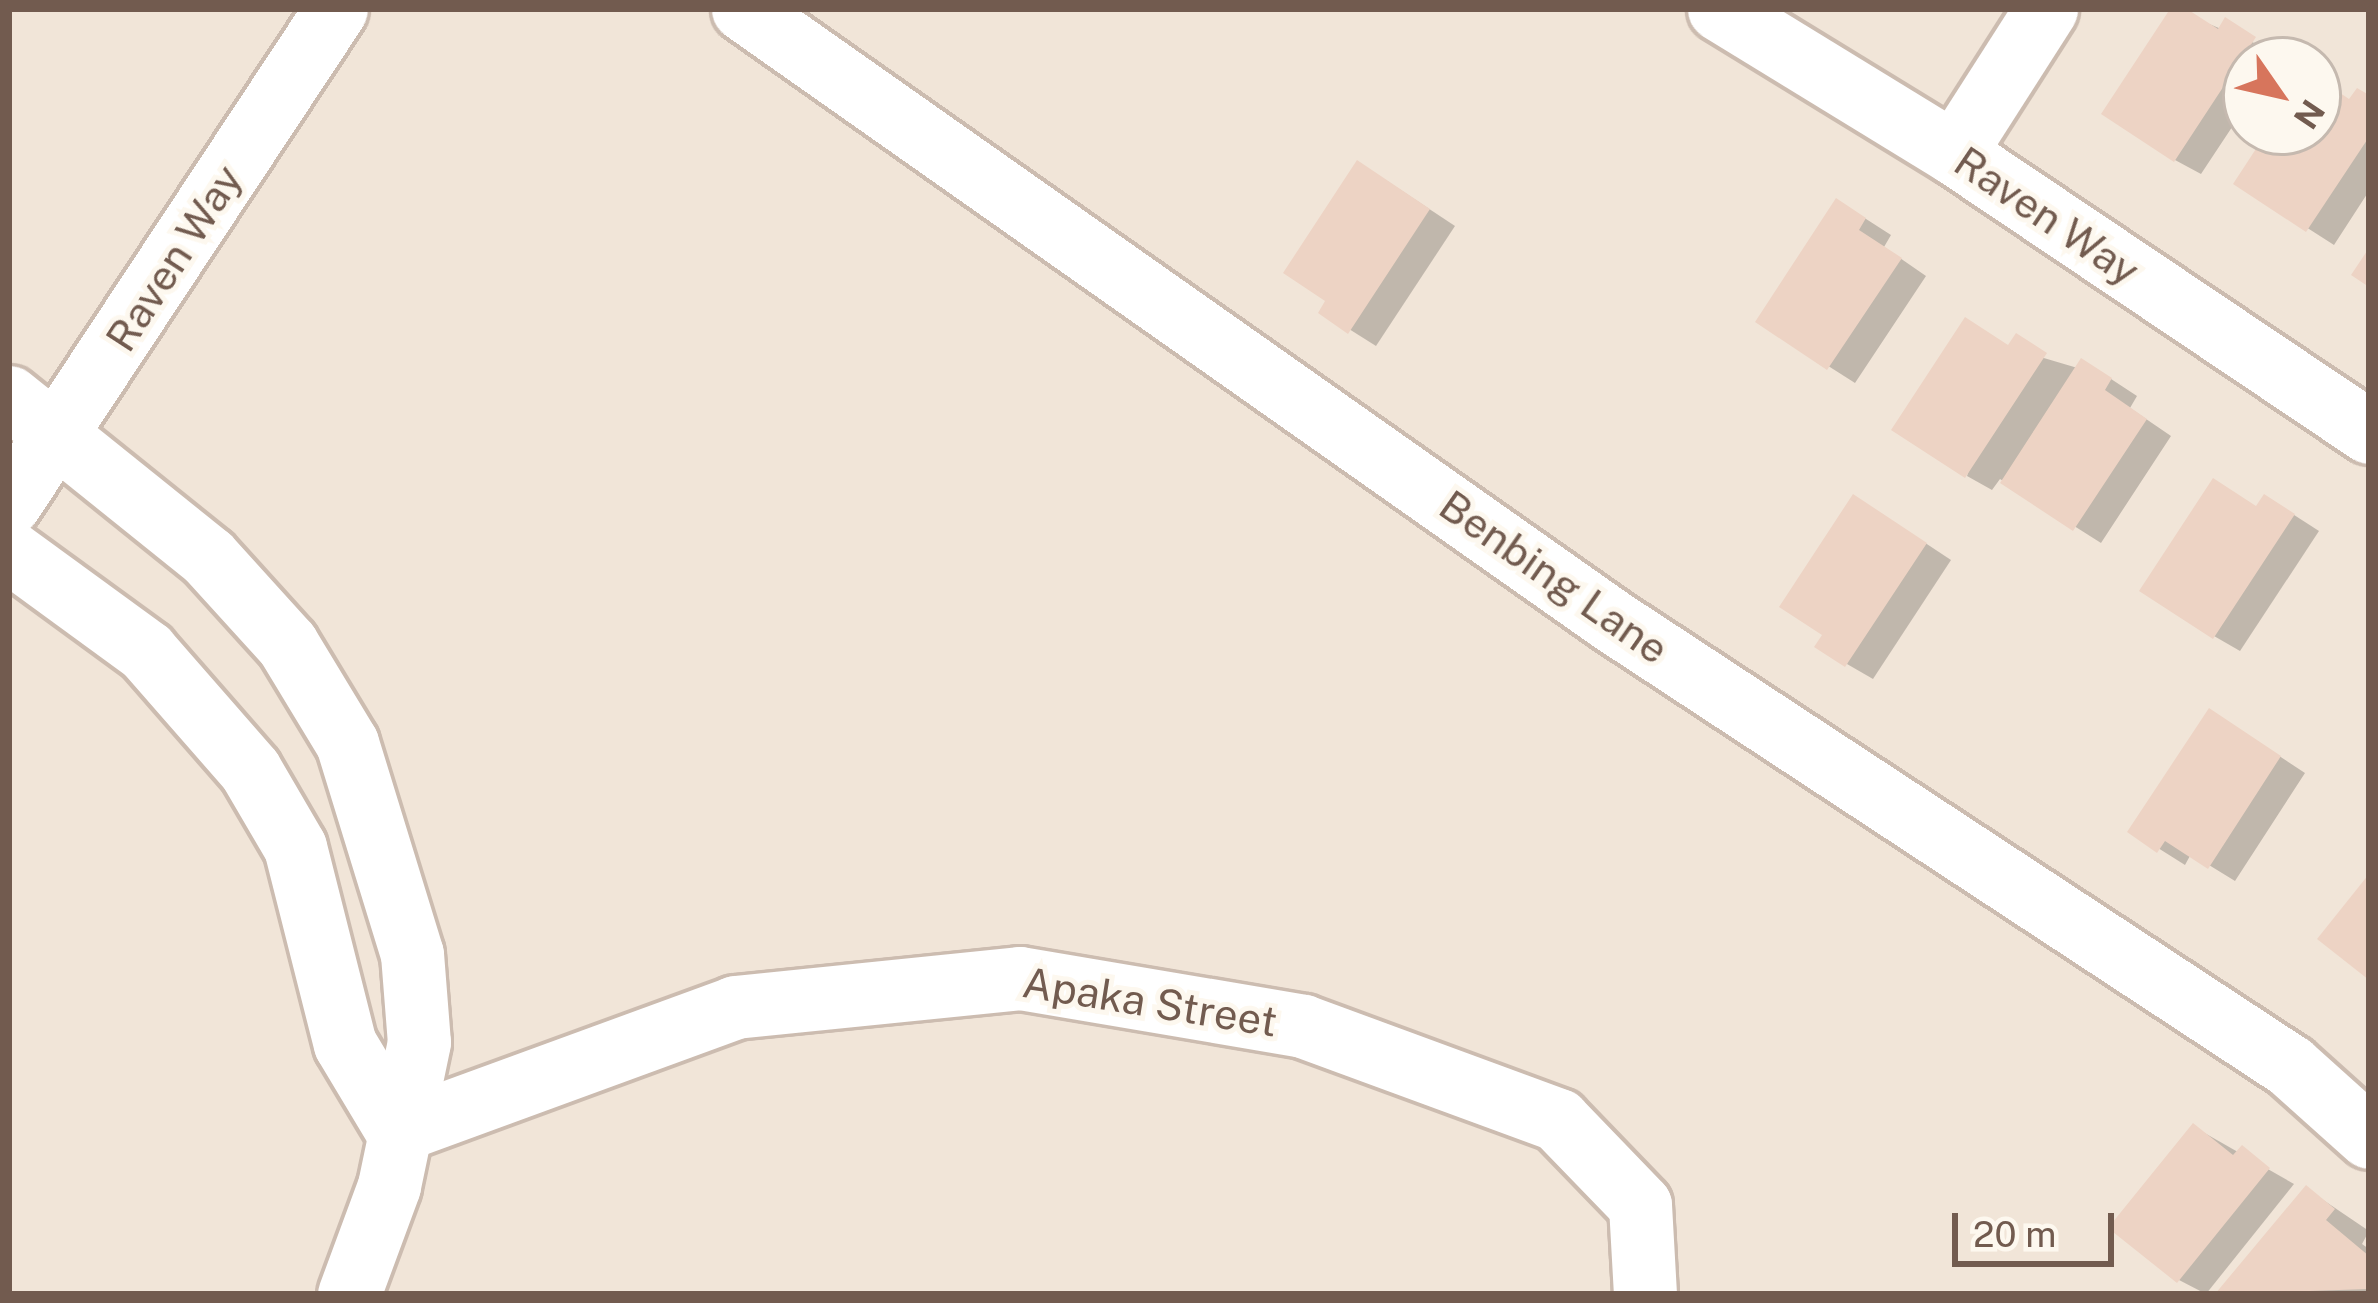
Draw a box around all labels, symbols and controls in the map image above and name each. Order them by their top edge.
north arrow [2222,36,2342,156]
text: N [2286,93,2332,136]
street label: Raven Way [1945,136,2149,296]
street label: Raven Way [95,155,253,361]
street label: Benbing Lane [1430,480,1678,674]
street label: Apaka Street [1019,957,1281,1047]
scale bar [1958,1189,2120,1263]
text: 20 m [1973,1213,2056,1255]

